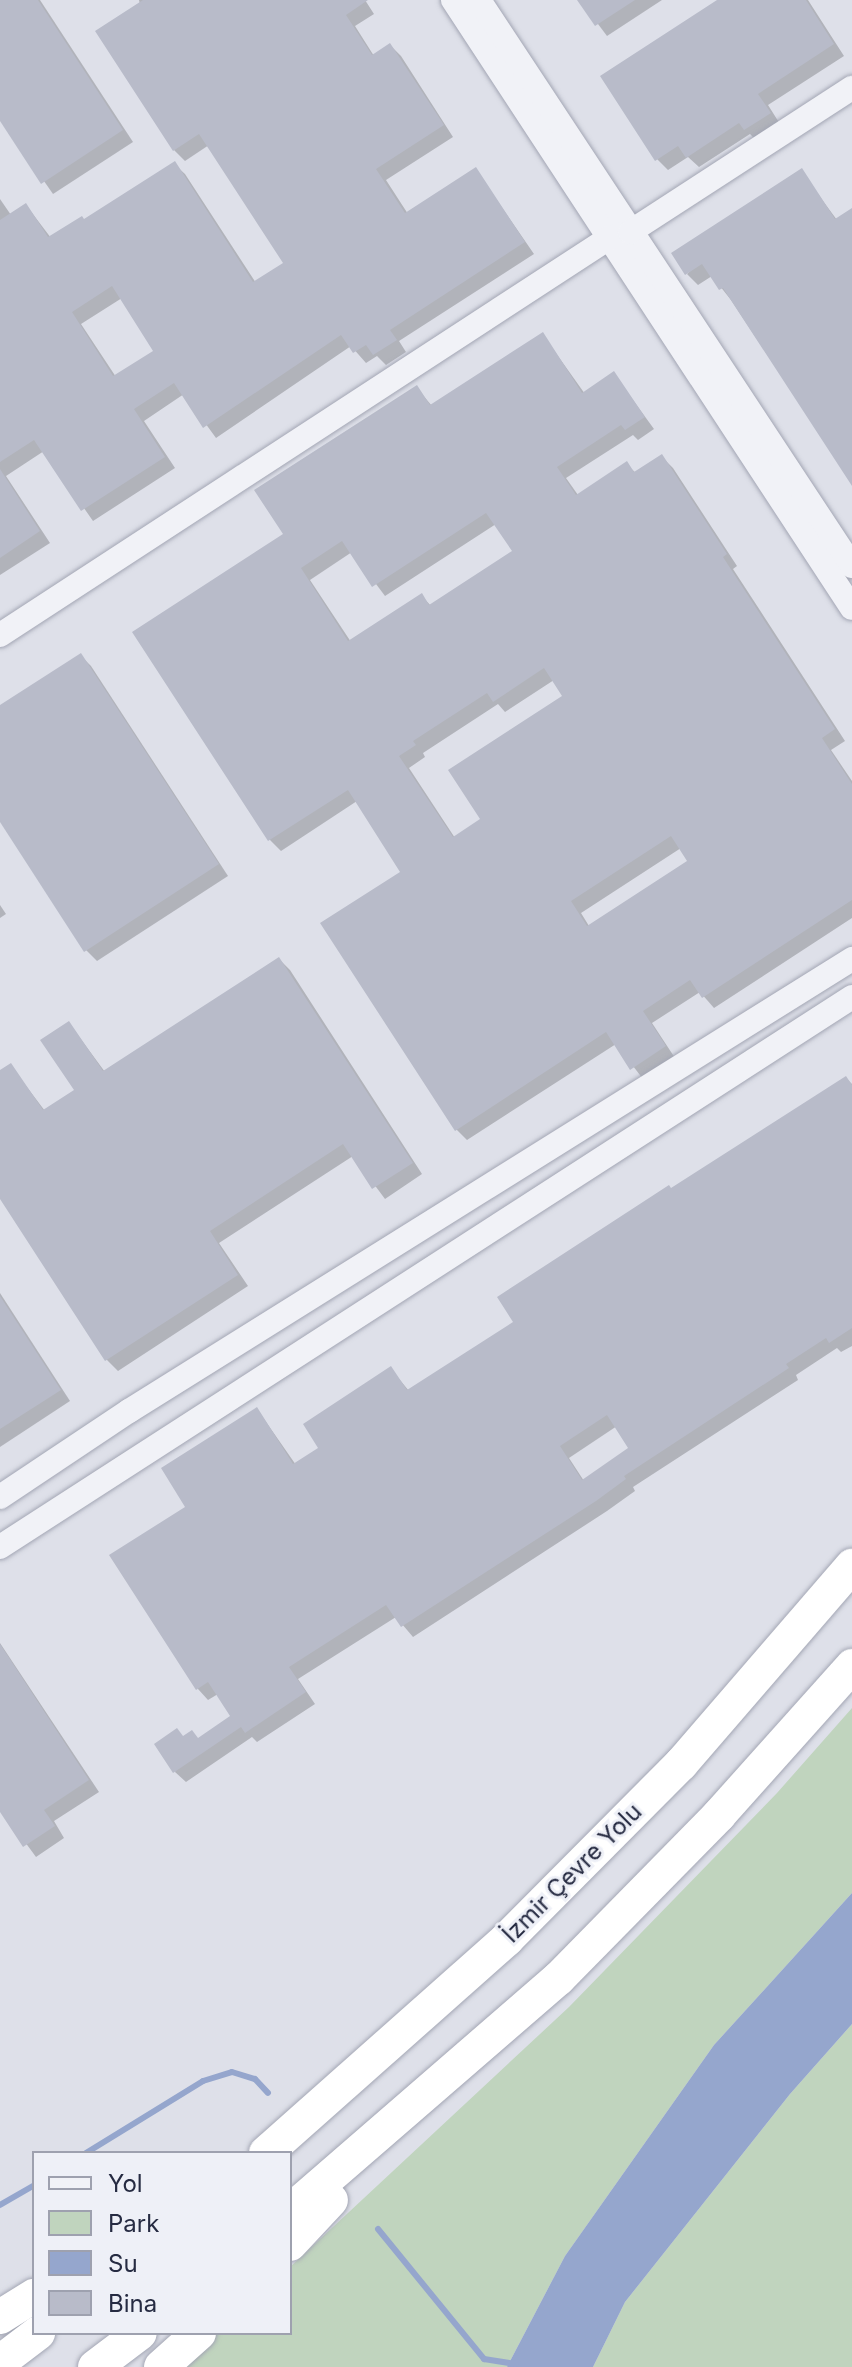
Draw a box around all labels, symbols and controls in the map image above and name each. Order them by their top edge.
street label: İzmir Çevre Yolu [496,1797,648,1949]
legend [32,2151,292,2335]
text: Yol [108,2169,143,2198]
text: Park [108,2209,159,2238]
text: Su [108,2249,138,2278]
text: Bina [108,2289,157,2318]

